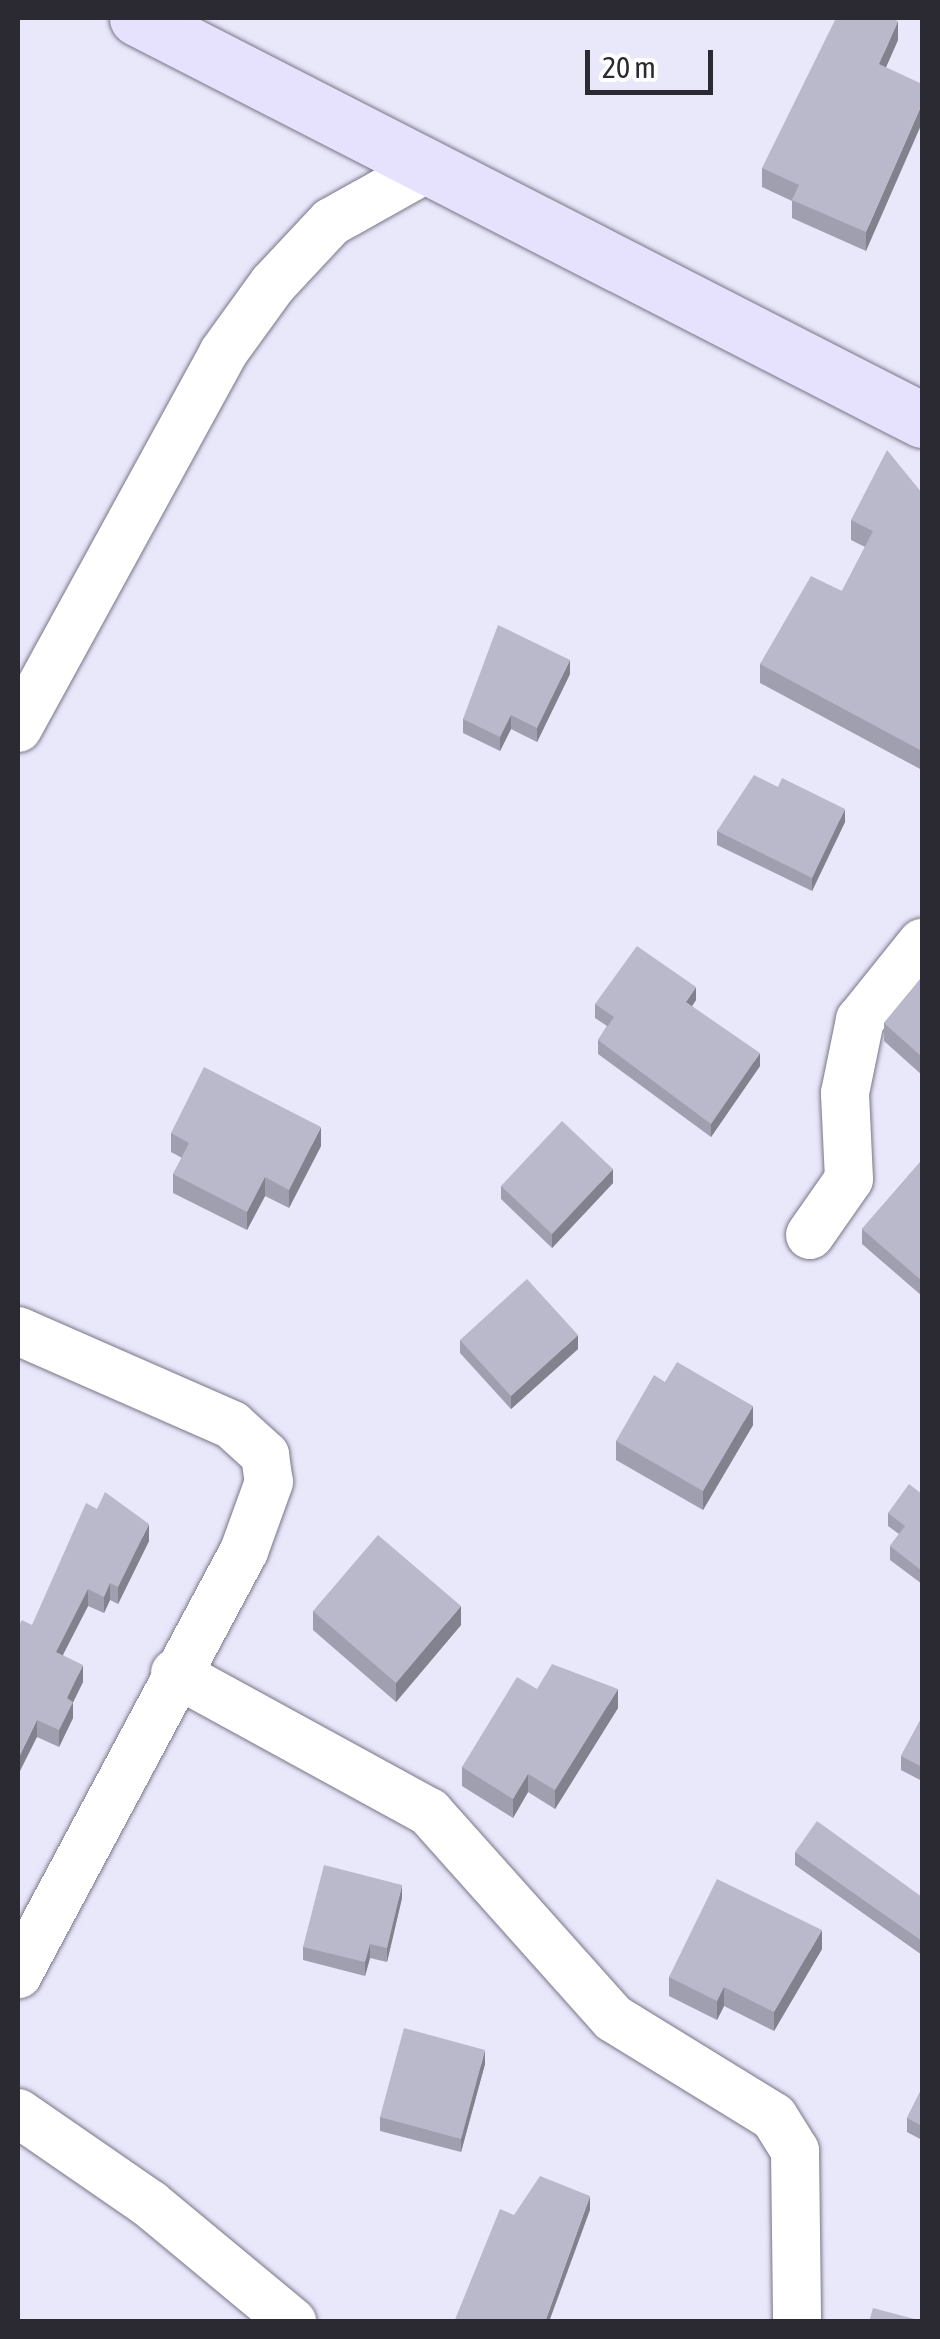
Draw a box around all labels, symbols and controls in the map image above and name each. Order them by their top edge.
scale bar [590,30,718,92]
text: 20 m [602,50,656,84]

